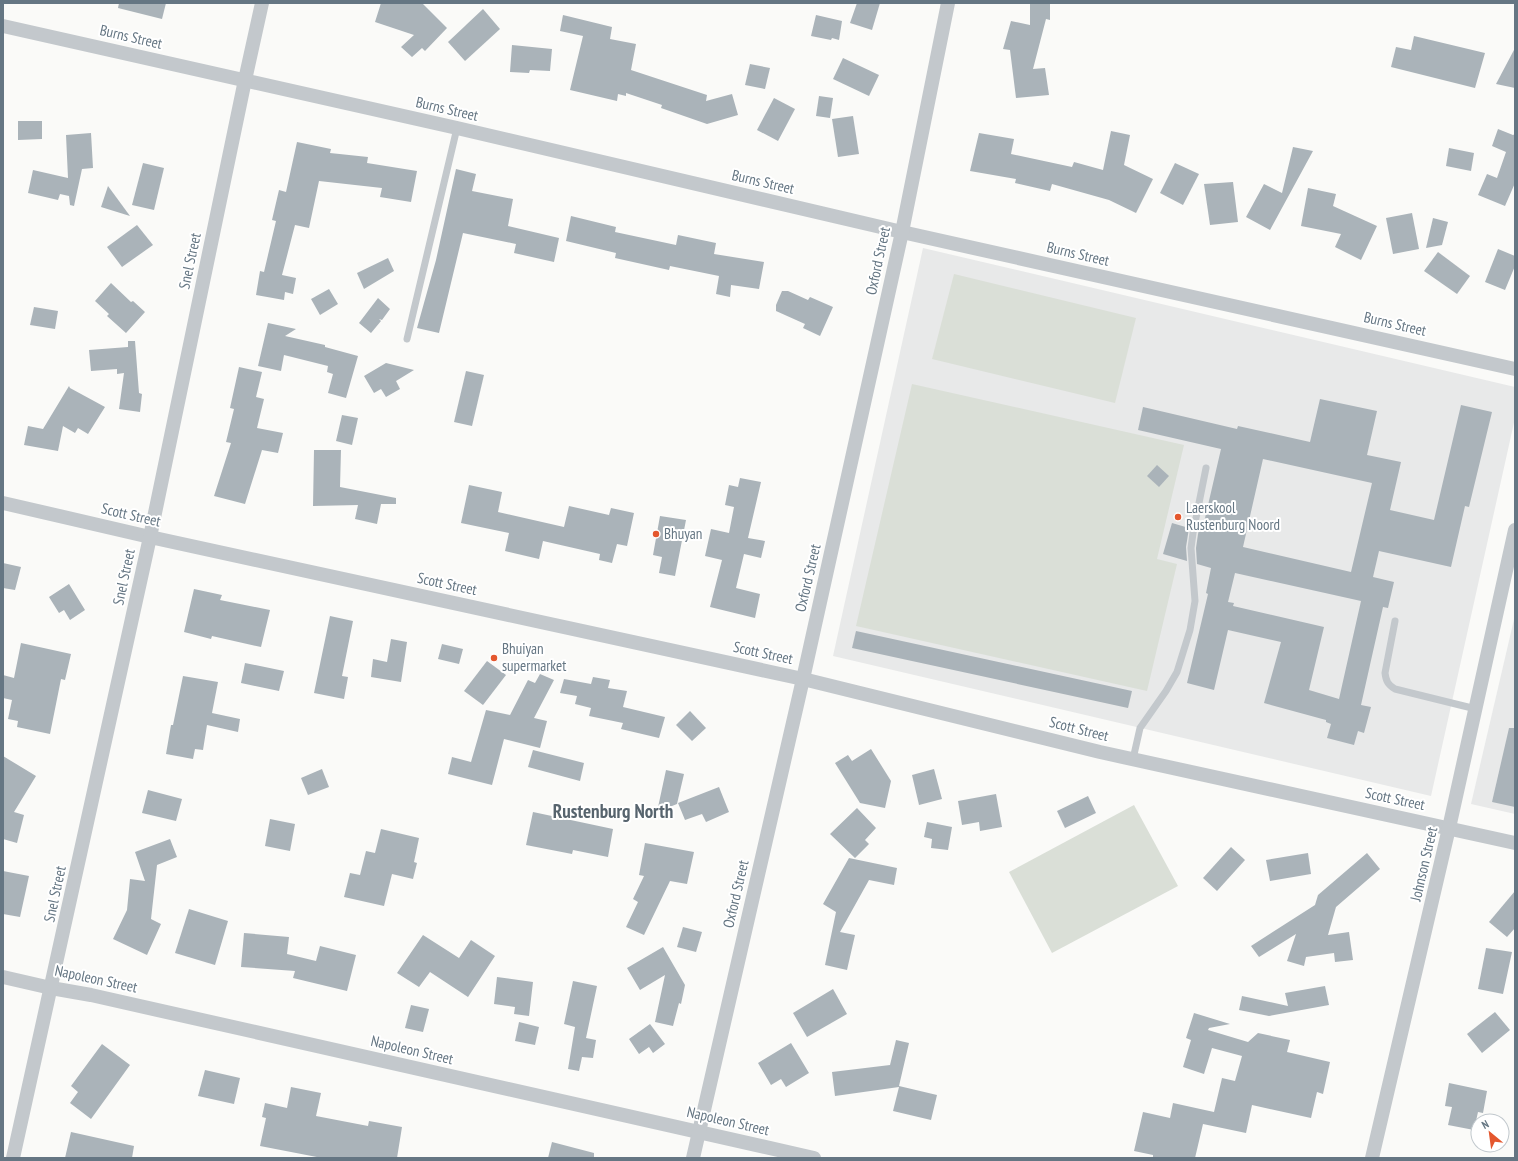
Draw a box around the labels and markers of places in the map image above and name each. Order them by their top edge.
place label: Laerskool Rustenburg Noord [1186,498,1280,534]
marker: Laerskool Rustenburg Noord [1173,512,1183,522]
place label: Bhuyan [664,524,702,543]
marker: Bhuyan [651,529,661,539]
place label: Bhuiyan supermarket [502,639,566,675]
marker: Bhuiyan supermarket [489,653,499,663]

